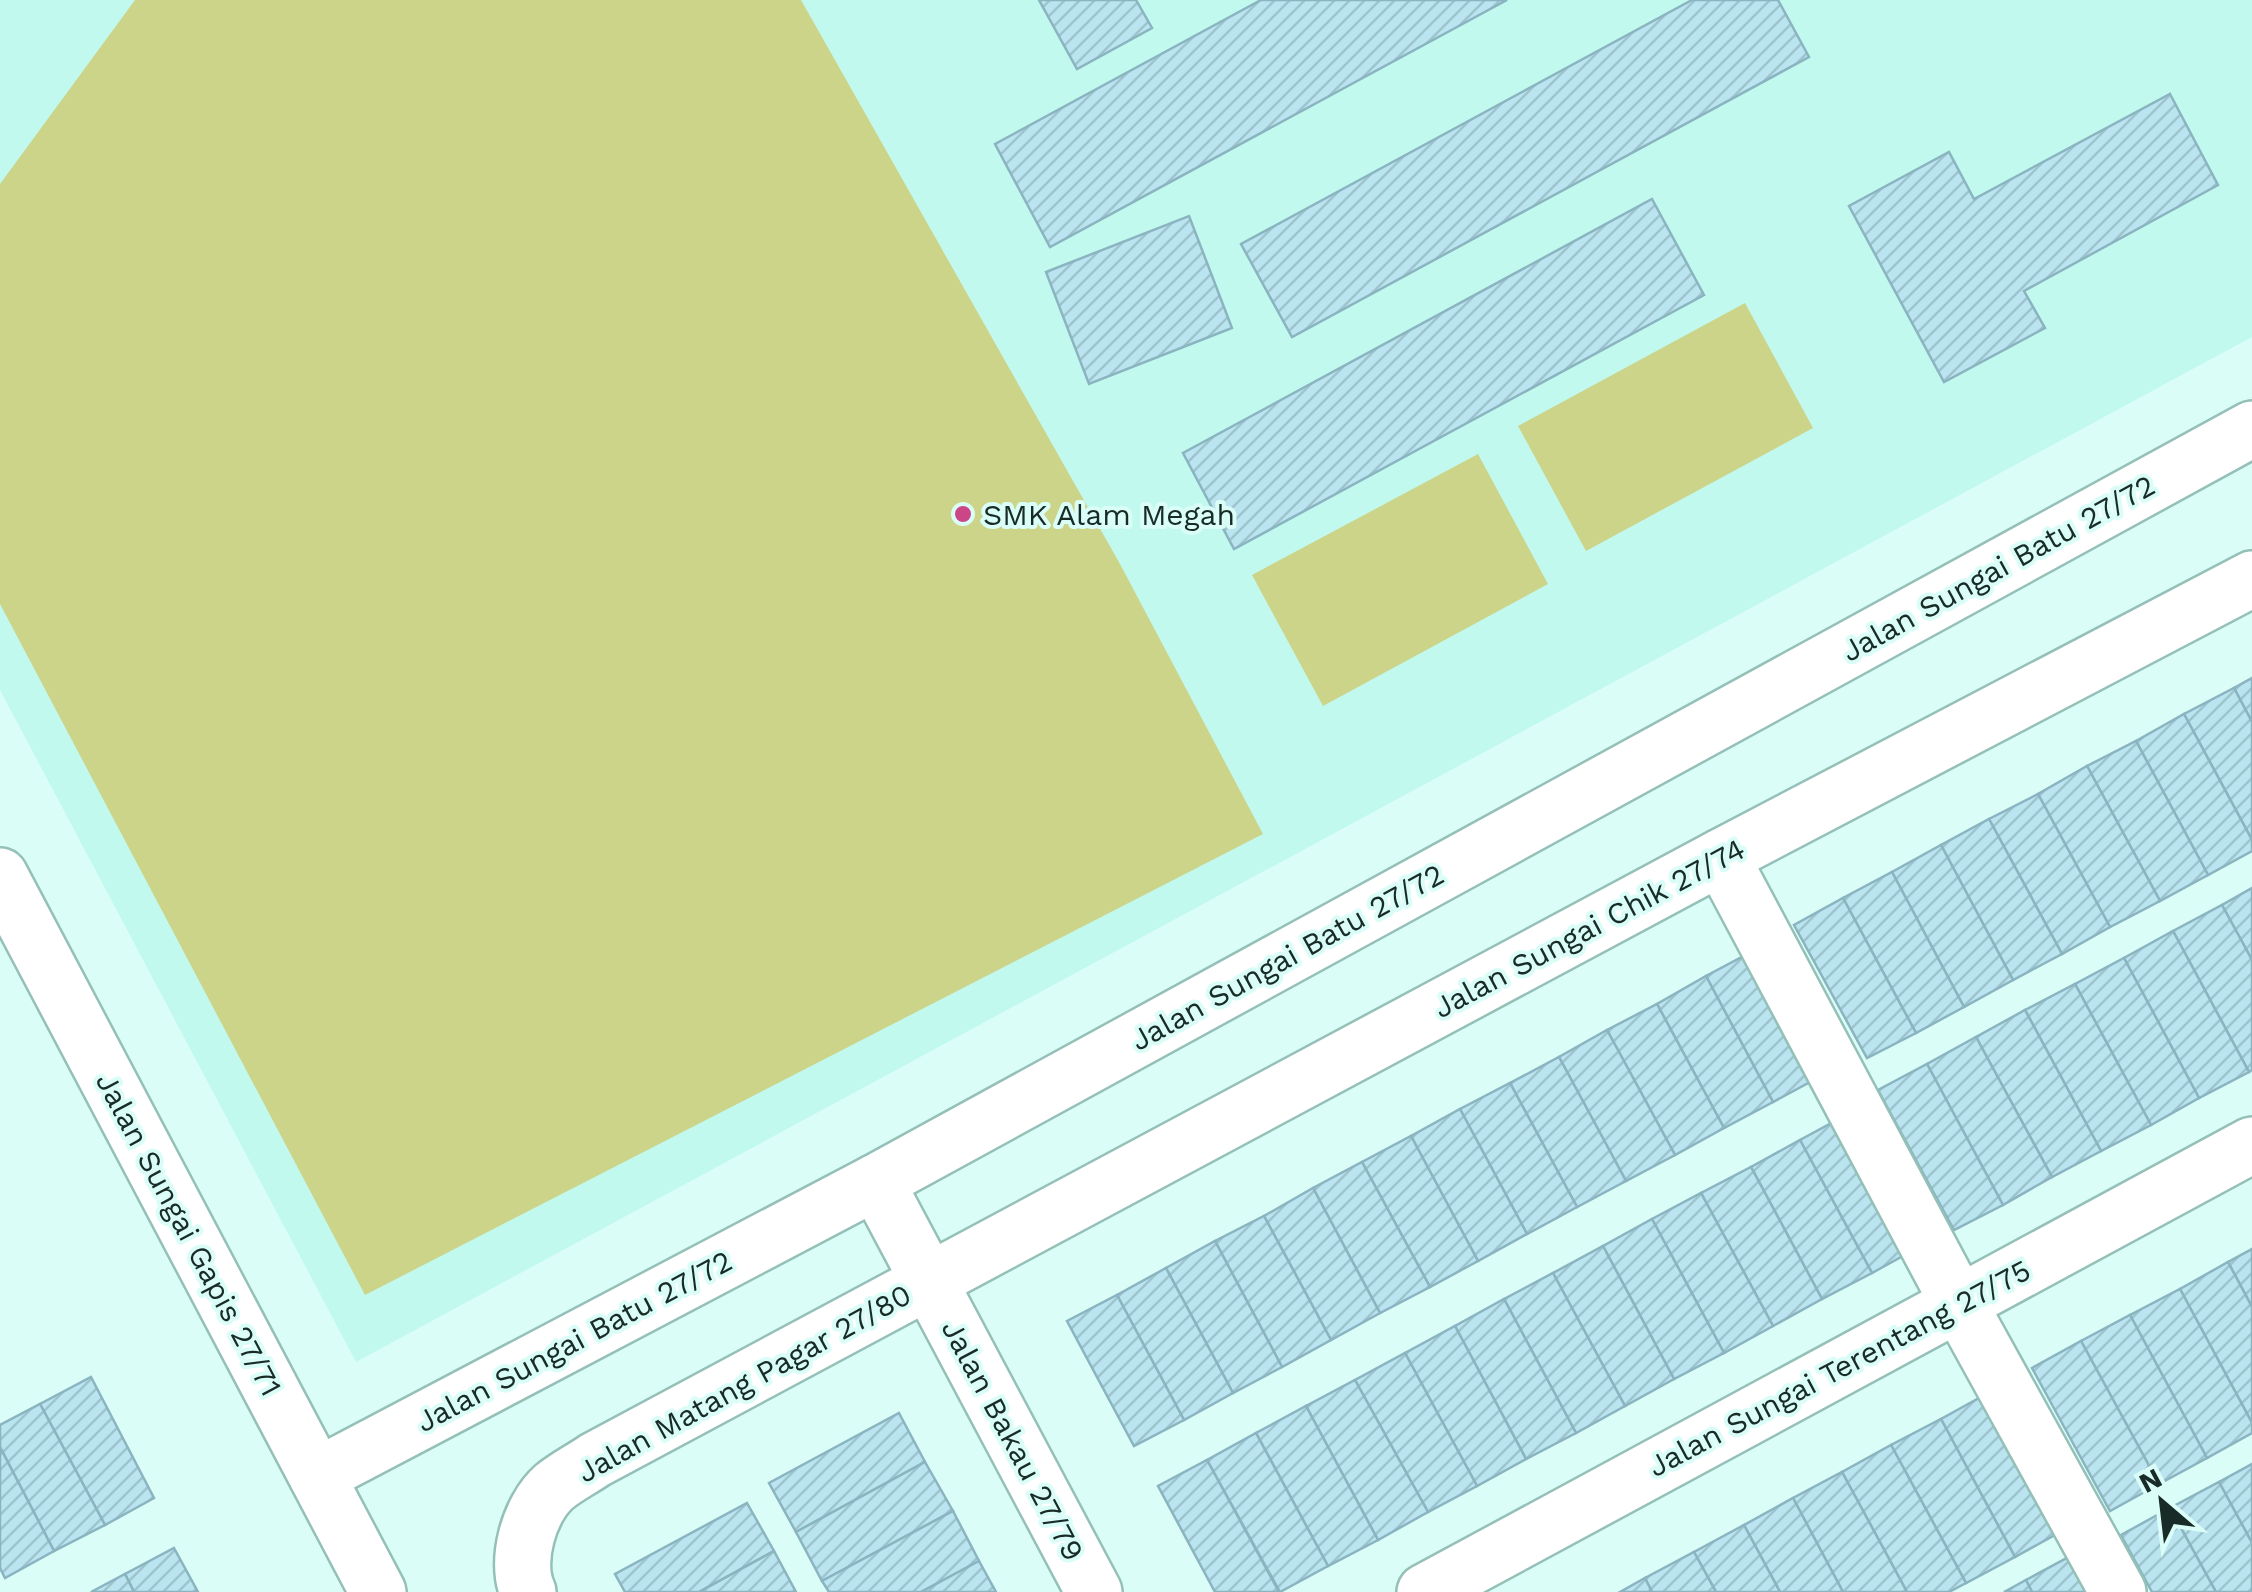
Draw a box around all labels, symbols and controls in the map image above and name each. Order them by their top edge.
street label: Jalan Sungai Batu 27/72 [1835,467,2161,669]
place label: SMK Alam Megah [983,497,1235,532]
marker: SMK Alam Megah [952,503,974,525]
street label: Jalan Sungai Chik 27/74 [1427,831,1751,1025]
street label: Jalan Sungai Batu 27/72 [1124,856,1450,1058]
street label: Jalan Sungai Gapis 27/71 [89,1066,289,1402]
street label: Jalan Sungai Batu 27/72 [410,1243,738,1439]
street label: Jalan Sungai Terentang 27/75 [1642,1252,2036,1484]
street label: Jalan Matang Pagar 27/80 [571,1276,917,1490]
street label: Jalan Bakau 27/79 [935,1314,1091,1566]
north arrow [2112,1452,2212,1552]
text: N [2134,1461,2167,1500]

